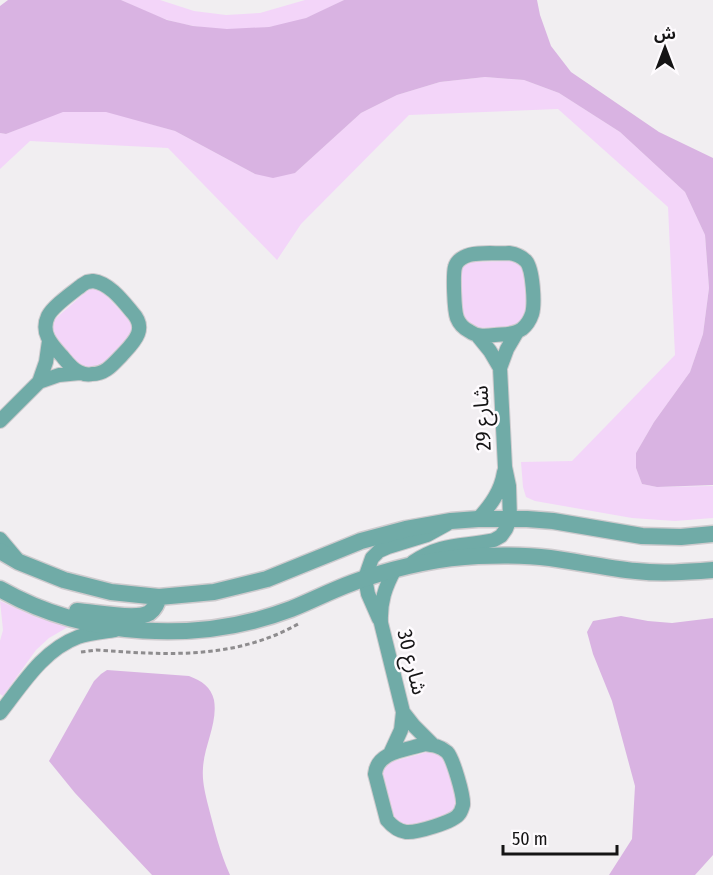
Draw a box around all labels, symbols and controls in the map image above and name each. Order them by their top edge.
north arrow [635,18,695,78]
text: ش [654,24,676,43]
street label: شارع 29 [467,385,499,451]
street label: شارع 30 [389,627,433,698]
scale bar [503,818,617,856]
text: 50 m [512,828,548,850]

